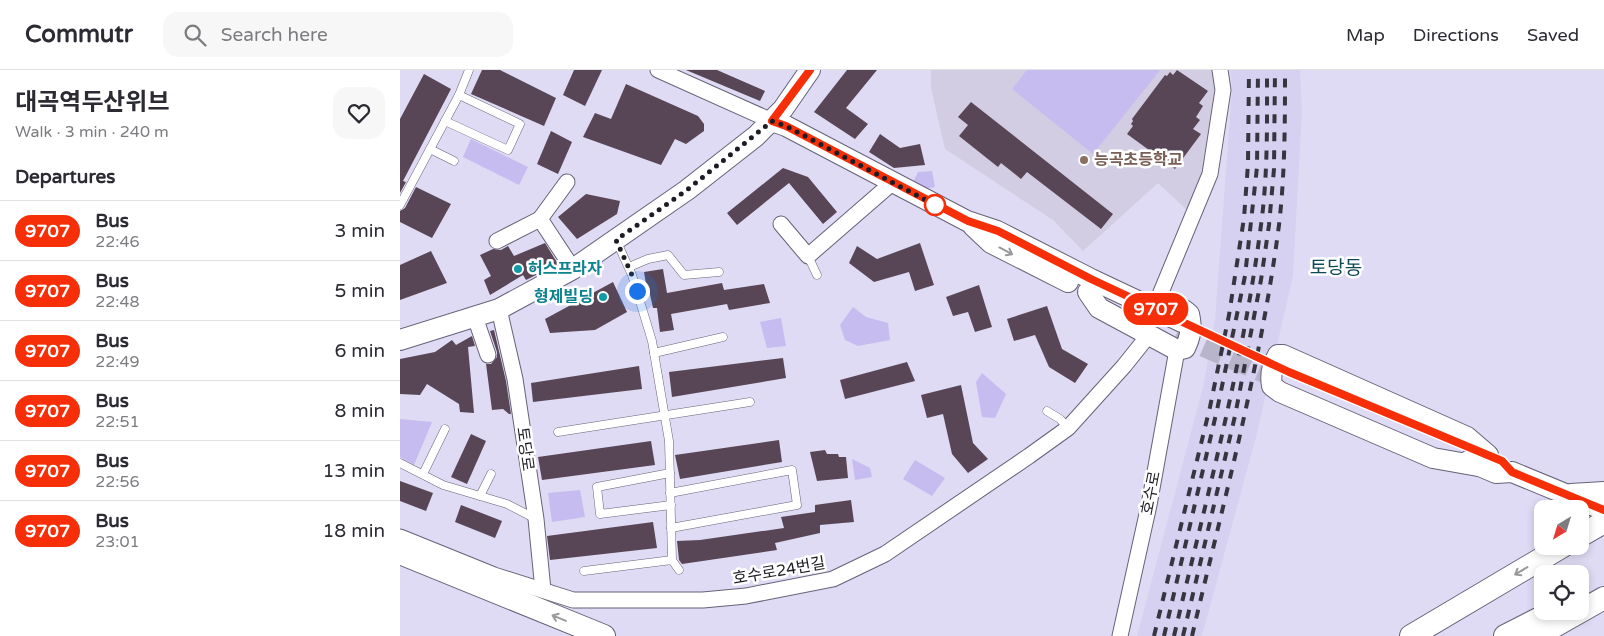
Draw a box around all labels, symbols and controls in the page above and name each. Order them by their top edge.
search box [163,12,513,57]
text: Commutr [25,20,133,49]
icon: search [181,21,209,49]
text: Search here [221,24,328,46]
text: Map [1346,24,1385,46]
text: Directions [1413,24,1499,46]
text: Saved [1527,24,1579,46]
button: heart [333,87,385,139]
text: 대곡역두산위브 [15,88,170,117]
text: Walk · 3 min · 240 m [15,122,169,142]
place label: 능곡초등학교 [1094,150,1183,170]
marker: 능곡초등학교 [1078,154,1090,166]
text: Departures [15,166,115,188]
unlabelled marker [924,194,946,216]
text: Bus [95,210,129,232]
text: 9707 [25,220,70,242]
text: 3 min [334,220,385,242]
text: 22:46 [95,232,140,252]
one-way arrow [998,246,1013,256]
district label: 토당동 [1310,257,1362,279]
place label: 허스프라자 [528,259,602,279]
marker: 허스프라자 [512,263,524,275]
text: Bus [95,270,129,292]
your location [625,279,650,304]
text: 9707 [25,280,70,302]
text: 5 min [334,280,385,302]
place label: 형제빌딩 [534,287,593,307]
marker: 형제빌딩 [597,291,609,303]
text: 22:48 [95,292,140,312]
line badge: 9707 [1121,293,1191,325]
text: 9707 [1133,298,1179,320]
text: Bus [95,330,129,352]
text: 9707 [25,340,70,362]
text: 6 min [334,340,385,362]
text: 22:49 [95,352,140,372]
text: Bus [95,390,129,412]
text: 9707 [25,400,70,422]
text: 8 min [334,400,385,422]
text: 22:51 [95,412,140,432]
street label: 토당로 [512,426,538,473]
text: Bus [95,450,129,472]
text: 9707 [25,460,70,482]
text: 13 min [322,460,385,482]
street label: 호수로 [1137,469,1165,517]
text: 22:56 [95,472,140,492]
north arrow [1534,500,1589,555]
map controls [1534,500,1589,620]
text: Bus [95,510,129,532]
text: 9707 [25,520,70,542]
text: 18 min [322,520,385,542]
text: 23:01 [95,532,140,552]
street label: 호수로24번길 [731,553,827,589]
button: locate [1534,565,1589,620]
one-way arrow [1514,566,1528,576]
one-way arrow [552,612,567,622]

